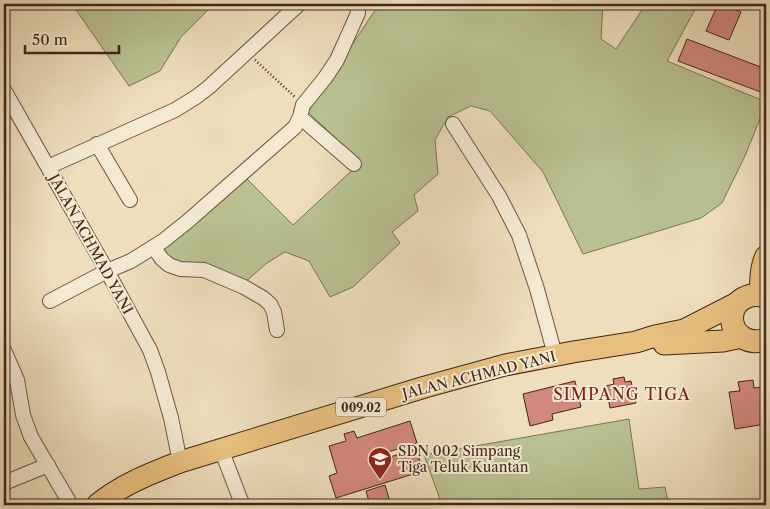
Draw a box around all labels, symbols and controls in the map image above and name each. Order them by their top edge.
scale bar [25,22,119,54]
text: 50 m [32,30,68,49]
street label: JALAN ACHMAD YANI [44,169,137,317]
street label: JALAN ACHMAD YANI [398,347,558,403]
district label: SIMPANG TIGA [553,384,691,404]
road number: 009.02 [336,398,386,417]
place label: SDN 002 Simpang Tiga Teluk Kuantan [398,442,529,476]
school or university icon: SDN 002 Simpang Tiga Teluk Kuantan [367,446,393,480]

